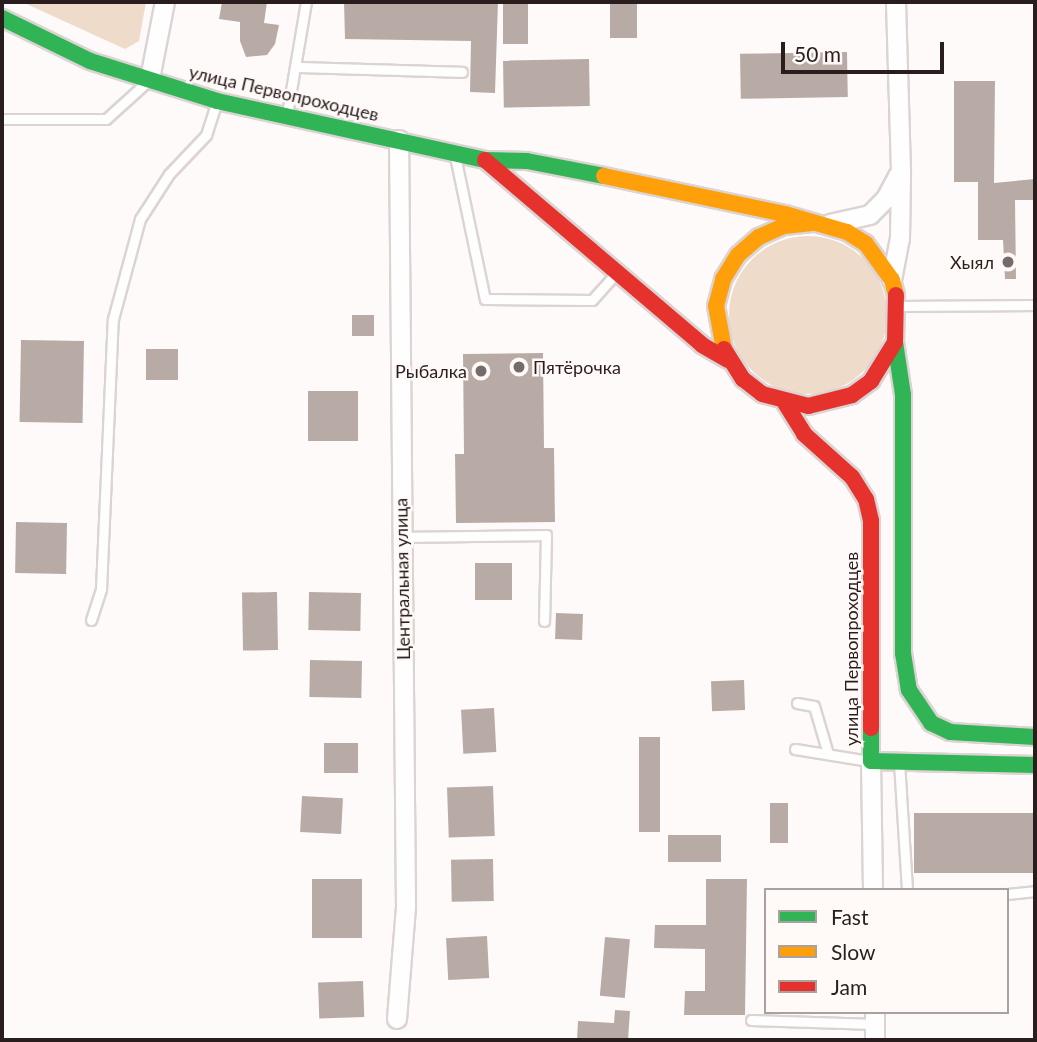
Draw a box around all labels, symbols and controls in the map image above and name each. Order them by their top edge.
scale bar [785,28,948,72]
text: 50 m [794,41,841,66]
street label: улица Первопроходцев [187,61,381,125]
place label: Хыял [950,251,994,273]
marker: Хыял [1000,254,1016,270]
place label: Пятёрочка [533,356,621,378]
marker: Пятёрочка [511,359,527,375]
place label: Рыбалка [395,360,467,382]
marker: Рыбалка [473,363,489,379]
street label: Центральная улица [390,498,414,660]
street label: улица Первопроходцев [840,552,862,746]
legend [764,888,1009,1014]
text: Fast [831,904,868,929]
text: Slow [831,939,875,964]
text: Jam [831,974,867,999]

